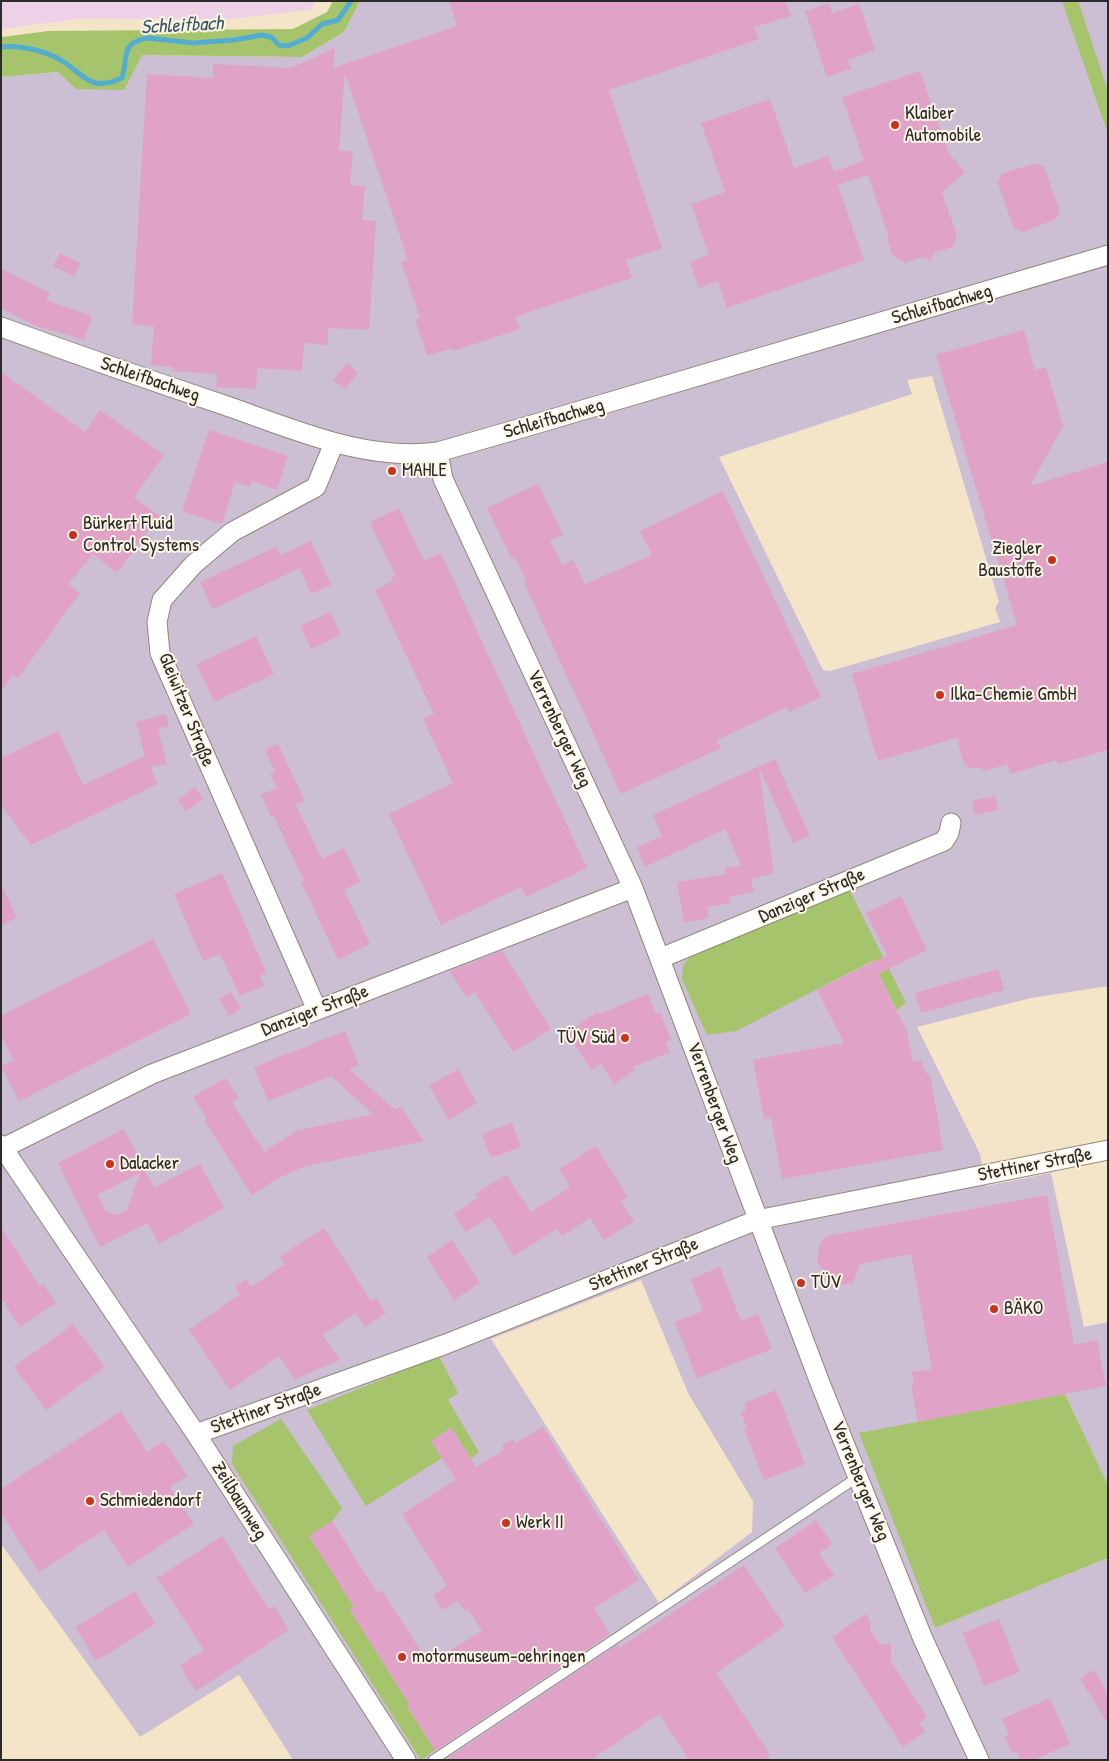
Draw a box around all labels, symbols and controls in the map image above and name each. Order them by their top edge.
water label: Schleifbach [140,12,224,40]
place label: Klaiber Automobile [905,103,981,147]
marker: Klaiber Automobile [889,119,901,131]
street label: Schleifbachweg [889,280,995,330]
street label: Schleifbachweg [97,352,203,408]
street label: Schleifbachweg [501,394,607,444]
place label: MAHLE [402,460,447,482]
marker: MAHLE [386,465,398,477]
place label: Bürkert Fluid Control Systems [83,513,199,557]
marker: Bürkert Fluid Control Systems [67,529,79,541]
place label: Ziegler Baustoffe [978,538,1042,582]
marker: Ziegler Baustoffe [1046,554,1058,566]
street label: Gleiwitzer Straße [153,650,219,770]
street label: Verrenberger Weg [522,667,596,791]
place label: Ilka-Chemie GmbH [950,684,1076,706]
marker: Ilka-Chemie GmbH [934,689,946,701]
street label: Danziger Straße [756,863,868,929]
street label: Danziger Straße [258,980,372,1042]
place label: TÜV Süd [557,1027,615,1049]
marker: TÜV Süd [619,1032,631,1044]
street label: Verrenberger Weg [682,1039,746,1167]
street label: Stettiner Straße [976,1143,1094,1187]
place label: Dalacker [120,1153,179,1175]
marker: Dalacker [104,1158,116,1170]
street label: Stettiner Straße [586,1233,702,1297]
place label: TÜV [811,1272,841,1294]
marker: TÜV [795,1277,807,1289]
place label: BÄKO [1004,1298,1043,1320]
marker: BÄKO [988,1303,1000,1315]
street label: Stettiner Straße [208,1379,324,1439]
street label: Verrenberger Weg [826,1418,894,1544]
street label: Zeilbaumweg [206,1458,272,1544]
place label: Schmiedendorf [100,1490,202,1512]
marker: Schmiedendorf [84,1495,96,1507]
place label: Werk II [516,1512,564,1534]
marker: Werk II [500,1517,512,1529]
place label: motormuseum-oehringen [412,1646,586,1668]
marker: motormuseum-oehringen [396,1651,408,1663]

